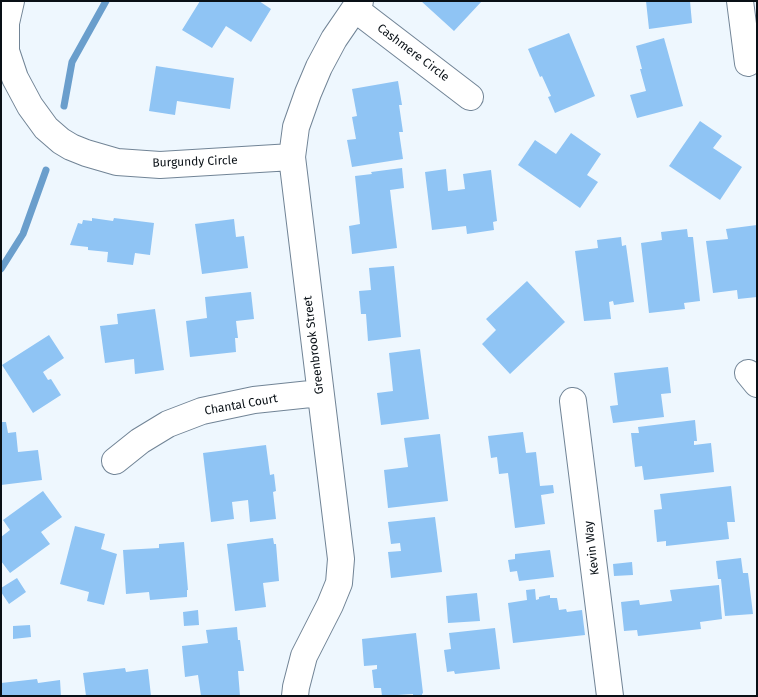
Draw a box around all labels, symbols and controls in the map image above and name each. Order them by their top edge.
street label: Cashmere Circle [374,21,452,85]
street label: Burgundy Circle [152,153,238,171]
street label: Greenbrook Street [301,295,327,395]
street label: Chantal Court [203,391,279,419]
street label: Kevin Way [582,520,602,576]

